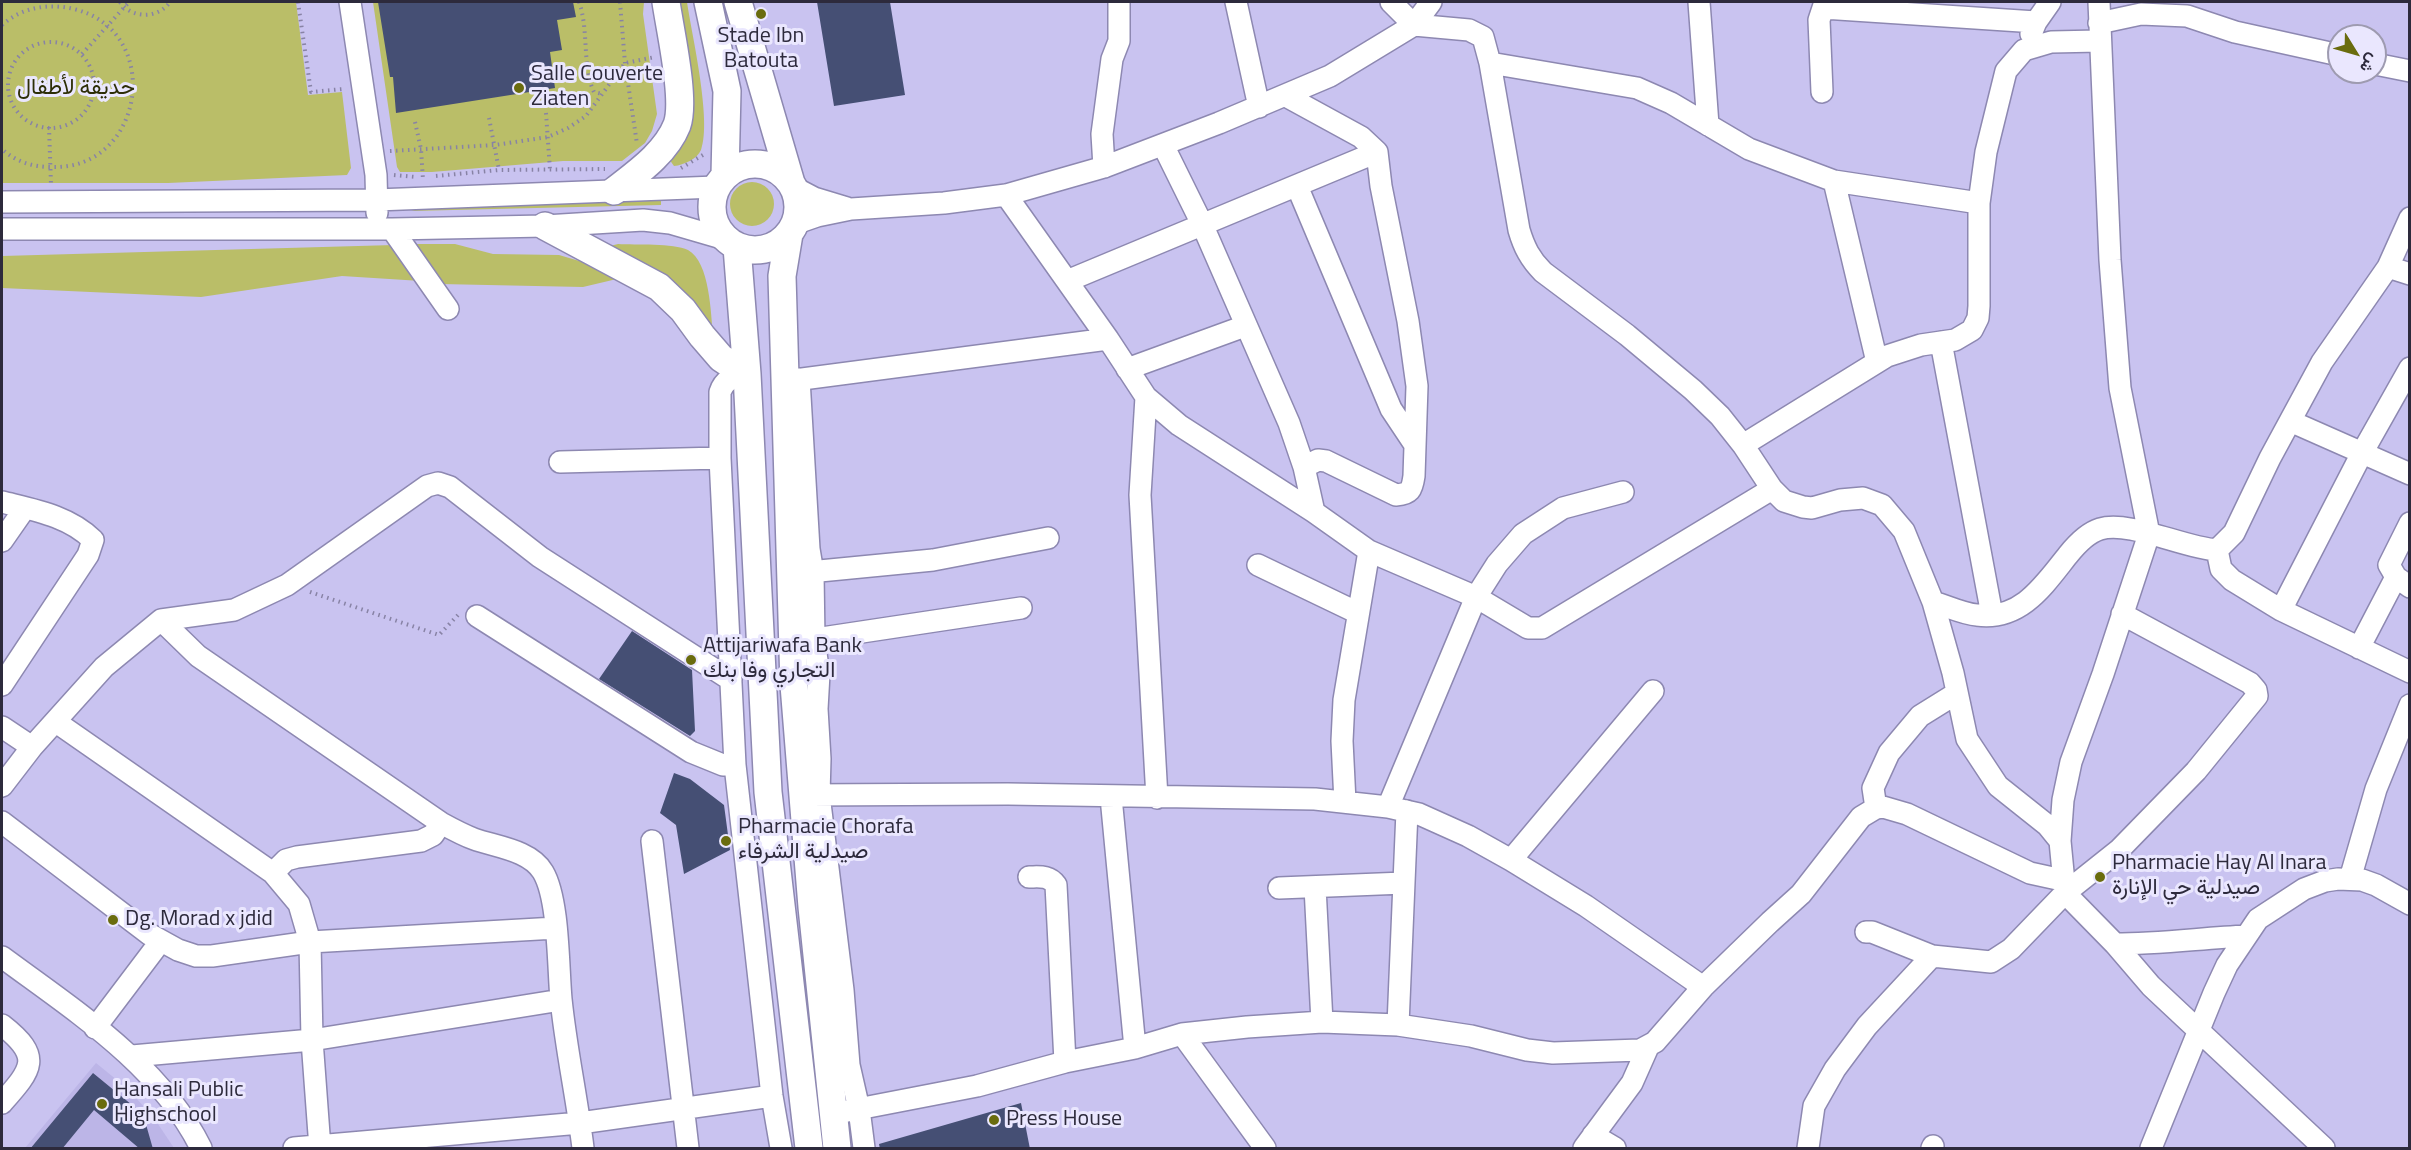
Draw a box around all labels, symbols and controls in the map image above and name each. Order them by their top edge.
marker: Stade Ibn Batouta [754,7,768,21]
place label: Stade Ibn Batouta [718,24,804,76]
north arrow [2327,24,2387,84]
text: ش [2354,49,2385,79]
place label: Salle Couverte Ziaten [531,62,663,113]
park label: حديقة لأطفال [17,76,135,102]
marker: Salle Couverte Ziaten [512,81,526,95]
place label: Attijariwafa Bank التجاري وفا بنك [703,634,862,686]
marker: Attijariwafa Bank التجاري وفا بنك [684,653,698,667]
place label: Pharmacie Chorafa صيدلية الشرفاء [738,815,914,866]
marker: Pharmacie Chorafa صيدلية الشرفاء [719,834,733,848]
place label: Pharmacie Hay Al Inara صيدلية حي الإنارة [2112,851,2326,902]
marker: Pharmacie Hay Al Inara صيدلية حي الإنارة [2093,870,2107,884]
place label: Dg. Morad x jdid [125,907,273,933]
marker: Dg. Morad x jdid [106,913,120,927]
place label: Hansali Public Highschool [114,1078,243,1130]
marker: Hansali Public Highschool [95,1097,109,1111]
place label: Press House [1006,1107,1122,1133]
marker: Press House [987,1113,1001,1127]

